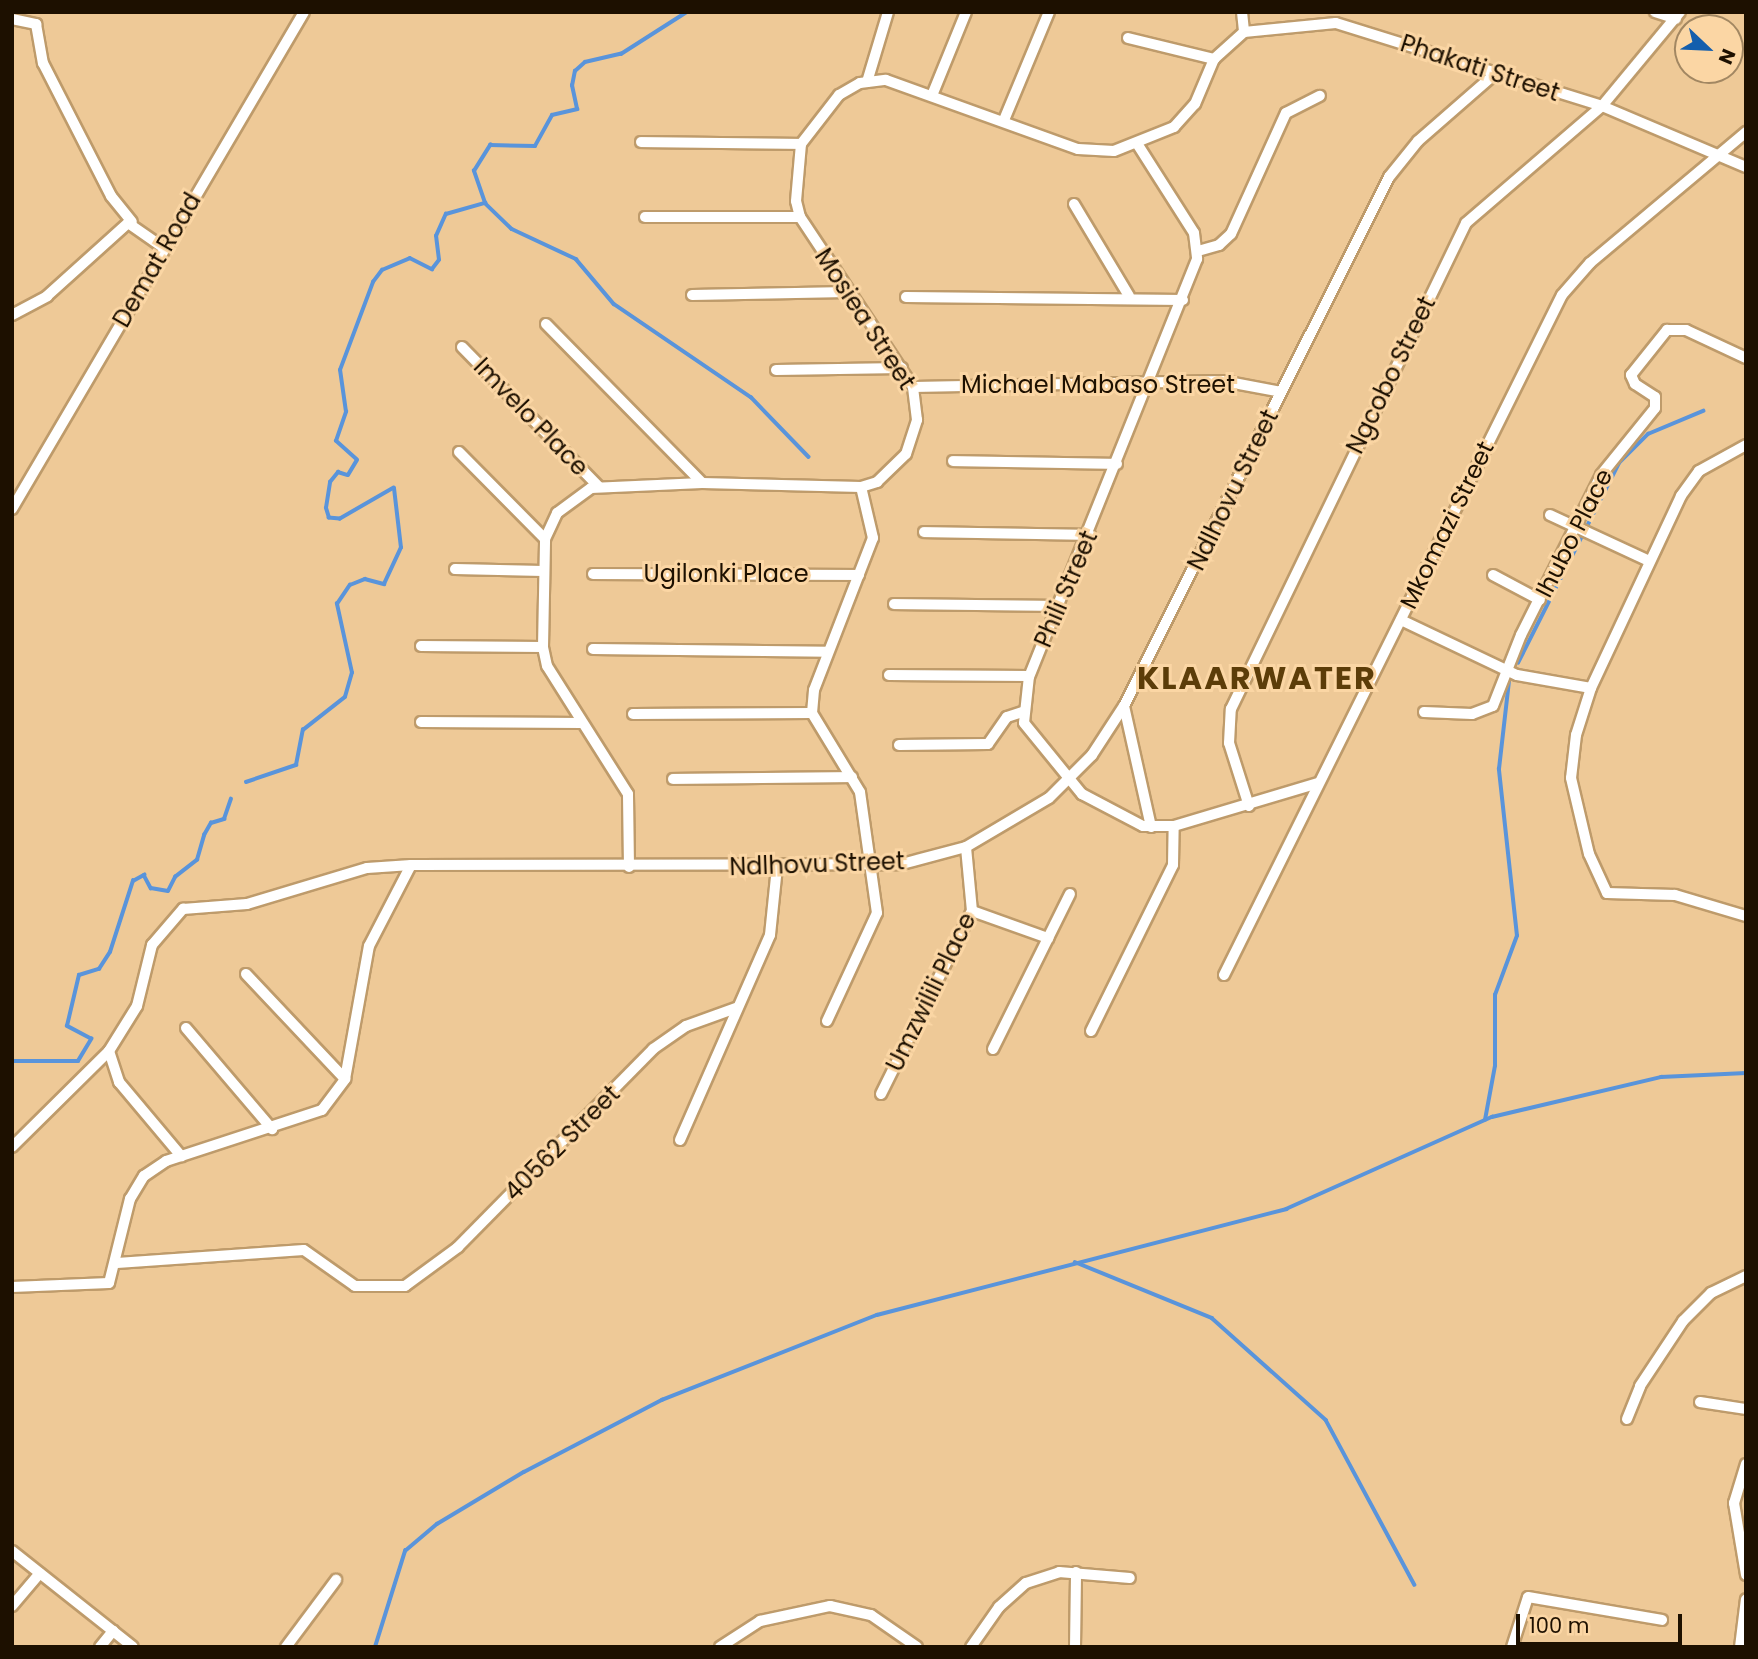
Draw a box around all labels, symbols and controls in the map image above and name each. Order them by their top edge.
north arrow [1674,14,1744,84]
street label: Phakati Street [1397,29,1563,107]
text: N [1712,45,1742,68]
street label: Demat Road [107,188,207,332]
street label: Mosiea Street [809,243,921,395]
street label: Ngcobo Street [1341,292,1441,458]
street label: Imvelo Place [468,352,594,482]
street label: Michael Mabaso Street [961,371,1235,399]
street label: Ndlhovu Street [1182,405,1284,575]
street label: Mkomazi Street [1394,437,1500,613]
street label: Ihubo Place [1529,464,1619,602]
street label: Phili Street [1029,526,1103,652]
street label: Ugilonki Place [643,560,809,588]
district label: KLAARWATER [1138,659,1376,697]
street label: Ndlhovu Street [729,847,905,881]
street label: Umzwilili Place [880,908,982,1076]
street label: 40562 Street [498,1079,626,1207]
scale bar [1520,1600,1686,1644]
text: 100 m [1529,1611,1589,1640]

